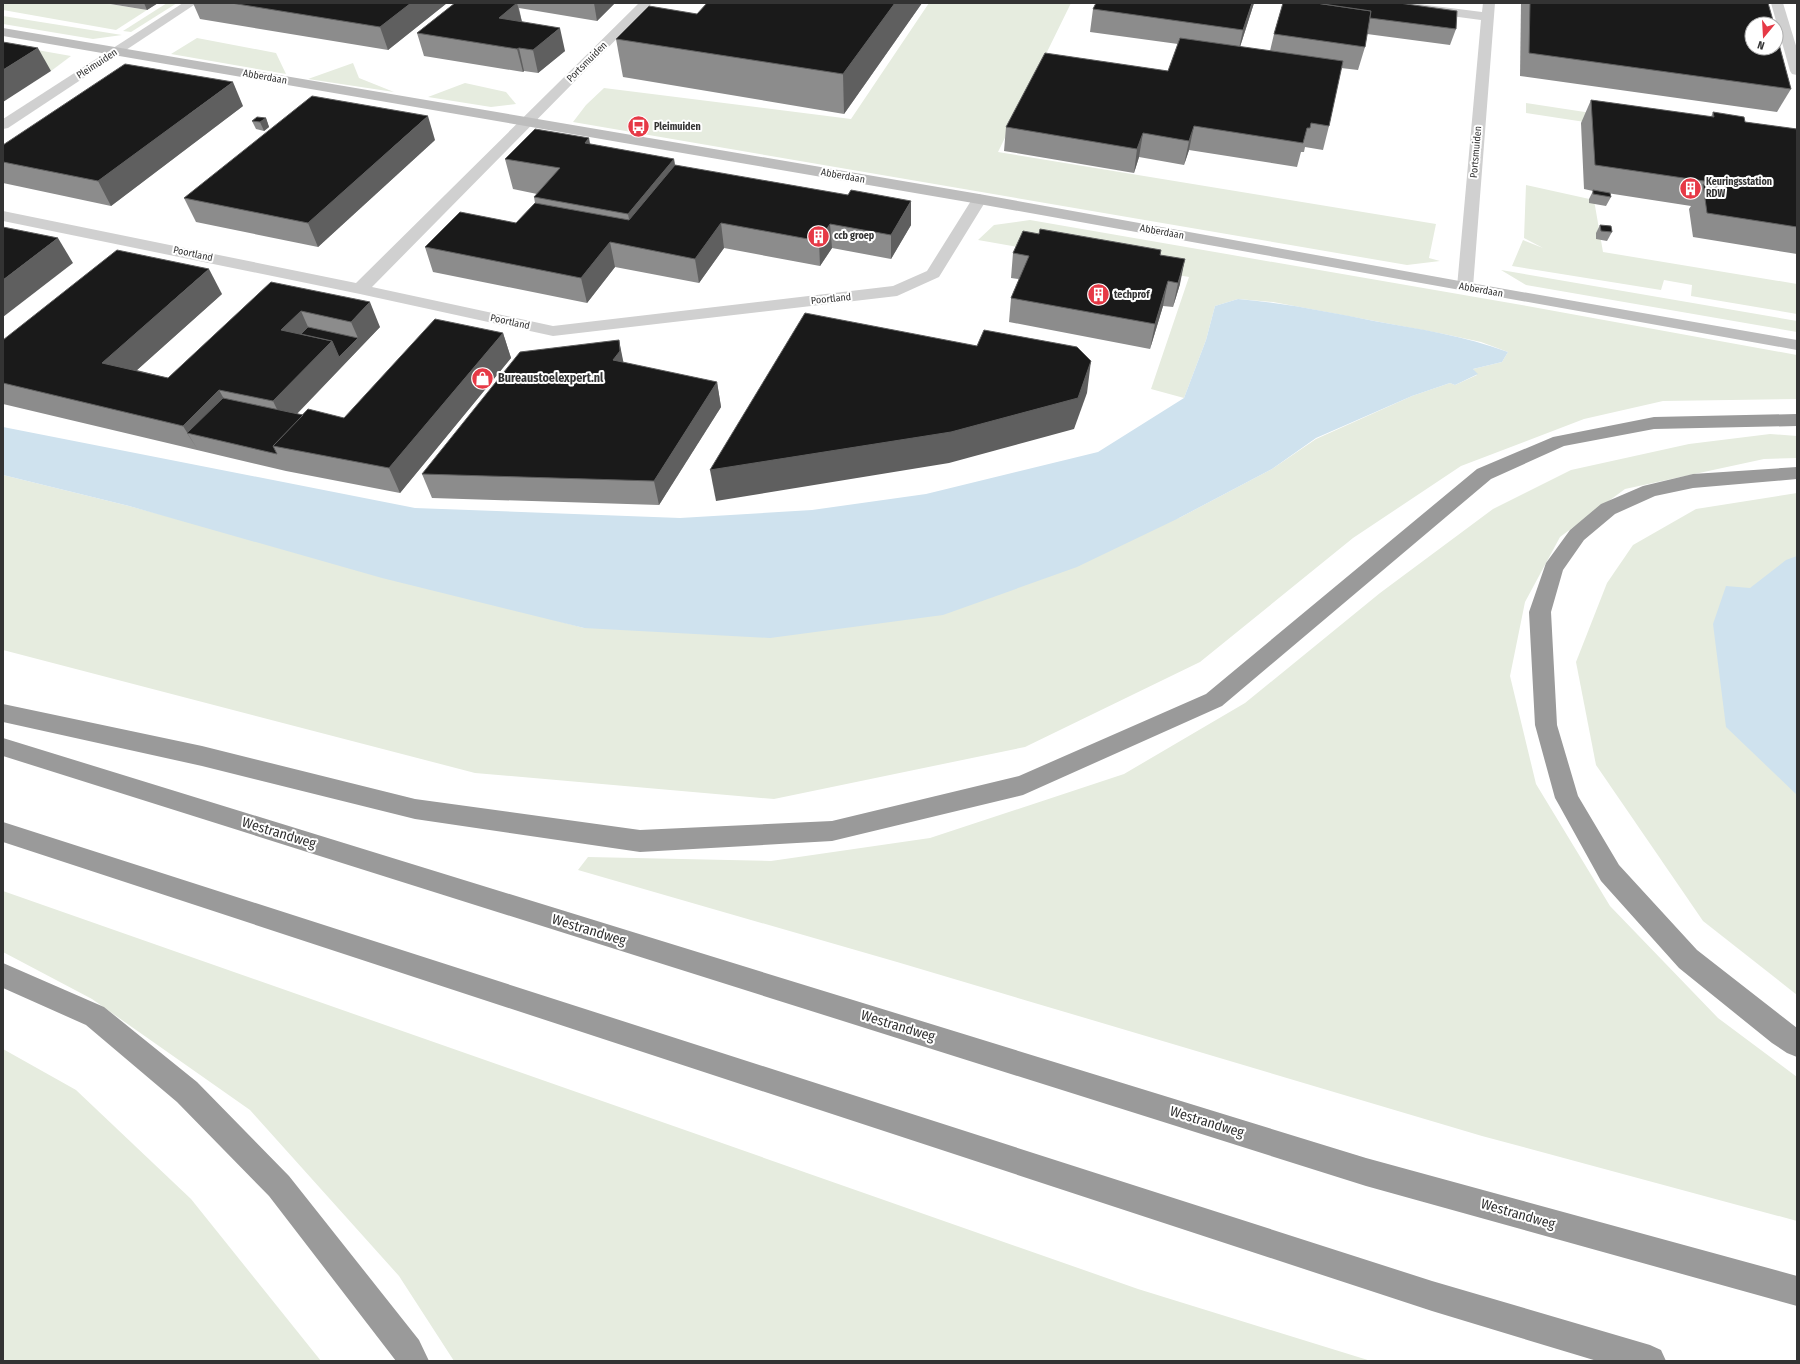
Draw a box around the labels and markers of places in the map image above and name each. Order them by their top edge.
bus stop icon: Pleimuiden [626,114,652,140]
place label: Pleimuiden [654,121,701,133]
building icon: Keuringsstation RDW [1677,175,1703,201]
place label: Keuringsstation RDW [1706,176,1772,200]
building icon: ccb groep [806,223,832,249]
place label: ccb groep [834,230,875,242]
building icon: techprof [1086,282,1112,308]
place label: techprof [1114,289,1150,301]
shop icon: Bureaustoelexpert.nl [469,365,495,391]
place label: Bureaustoelexpert.nl [498,371,604,385]

